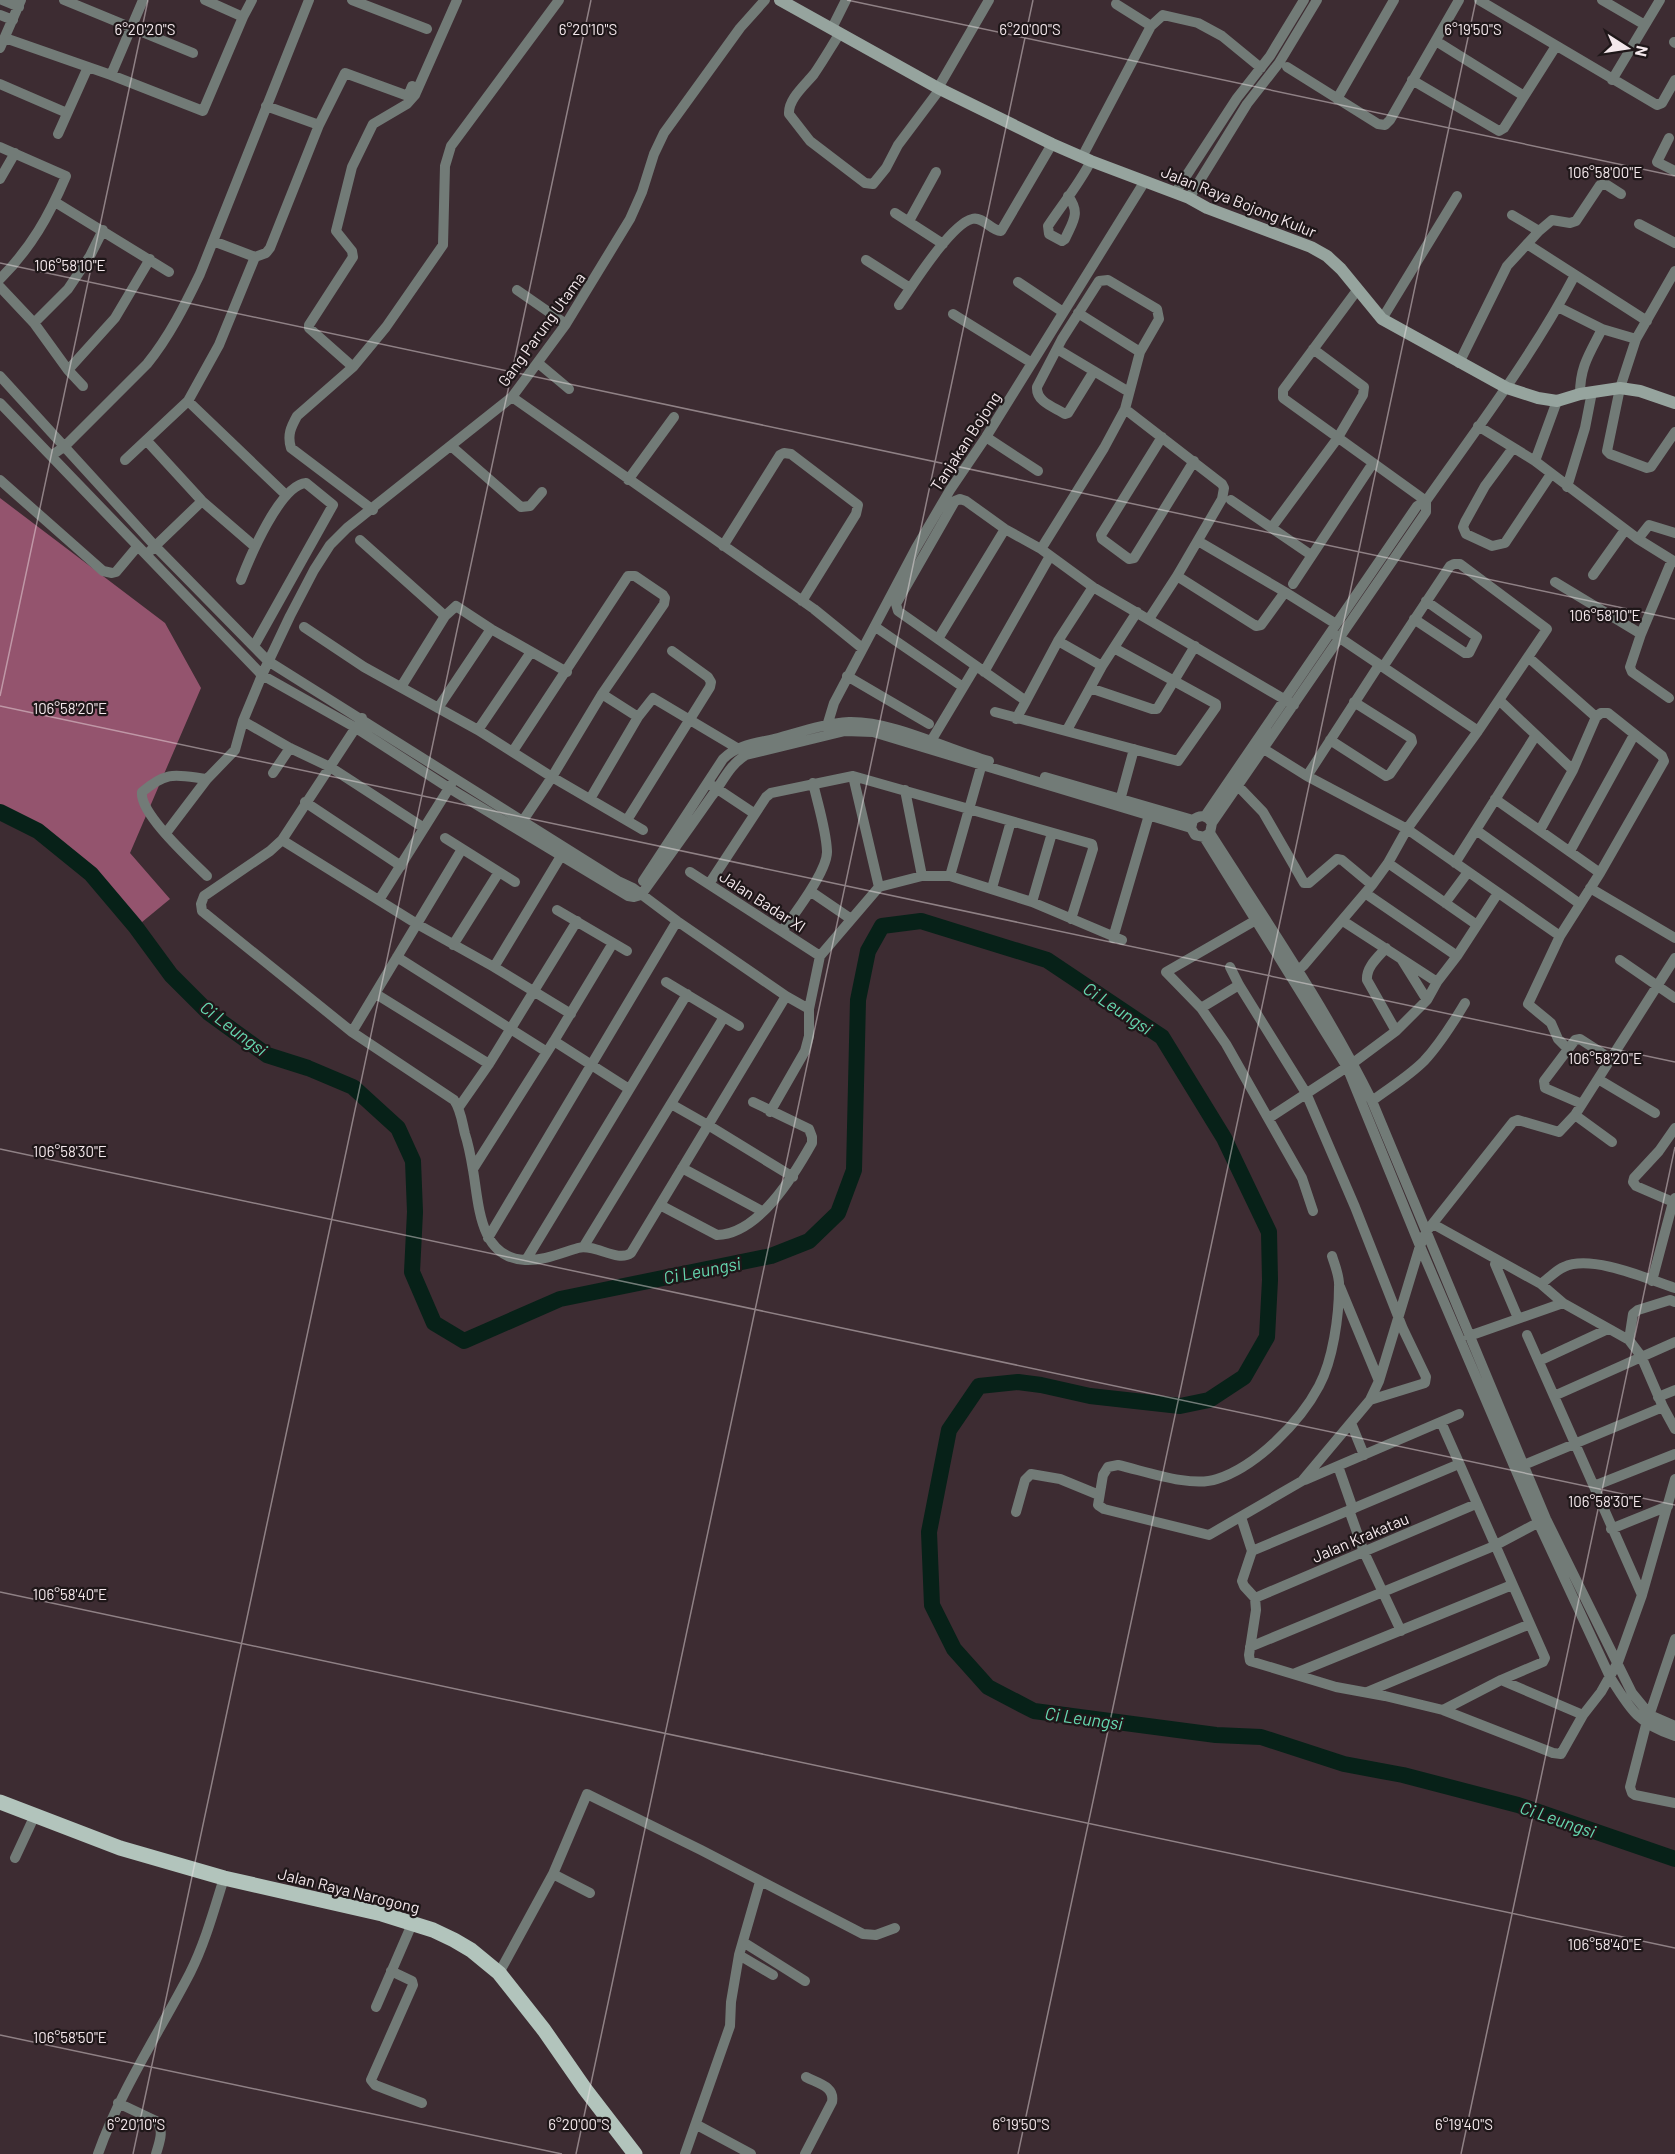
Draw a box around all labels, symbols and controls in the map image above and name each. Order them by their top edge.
north arrow [1597,18,1657,78]
text: 6°20'20"S [114,20,176,38]
text: 6°20'10"S [559,20,617,38]
text: 6°20'00"S [999,20,1061,38]
text: 6°19'50"S [1444,20,1502,38]
text: N [1632,44,1653,58]
street label: Jalan Raya Bojong Kulur [1159,161,1320,241]
text: 106°58'00"E [1568,163,1642,181]
text: 106°58'10"E [34,256,106,274]
street label: Gang Parung Utama [493,268,589,390]
street label: Tanjakan Bojong [926,388,1004,494]
text: 106°58'10"E [1569,606,1641,624]
text: 106°58'20"E [33,699,107,717]
street label: Jalan Badar XI [716,866,810,936]
water label: Ci Leungsi [1079,977,1157,1039]
water label: Ci Leungsi [196,996,272,1061]
text: 106°58'20"E [1568,1049,1642,1067]
text: 106°58'30"E [33,1142,107,1160]
water label: Ci Leungsi [661,1252,743,1288]
text: 106°58'30"E [1568,1492,1642,1510]
street label: Jalan Krakatau [1309,1508,1411,1566]
text: 106°58'40"E [33,1585,107,1603]
water label: Ci Leungsi [1044,1702,1125,1734]
water label: Ci Leungsi [1517,1796,1599,1842]
street label: Jalan Raya Narogong [276,1863,422,1917]
text: 106°58'40"E [1568,1935,1642,1953]
text: 106°58'50"E [33,2028,107,2046]
text: 6°20'10"S [107,2115,165,2133]
text: 6°20'00"S [548,2115,610,2133]
text: 6°19'50"S [992,2115,1050,2133]
text: 6°19'40"S [1435,2115,1493,2133]

